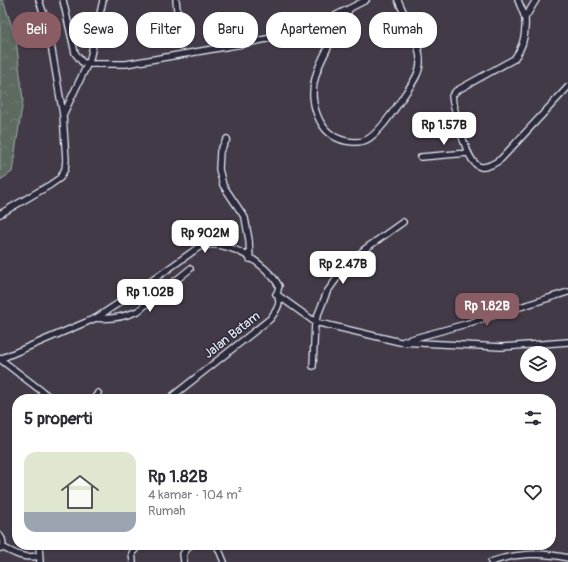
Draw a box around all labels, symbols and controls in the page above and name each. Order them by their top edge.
chip: Beli [12,12,61,48]
chip: Sewa [69,12,128,48]
chip: Filter [136,12,195,48]
chip: Baru [203,12,258,48]
chip: Apartemen [266,12,361,48]
chip: Rumah [369,12,437,48]
pin: Rp 1.57B [403,112,485,146]
text: Rp 1.57B [421,117,467,133]
pin: Rp 902M [168,220,242,254]
text: Rp 902M [181,225,229,241]
pin: Rp 2.47B [302,251,384,285]
text: Rp 2.47B [319,256,367,272]
pin: Rp 1.02B [109,279,191,313]
text: Rp 1.02B [126,284,174,300]
pin: Rp 1.82B [446,293,528,327]
text: Rp 1.82B [464,298,510,314]
street label: Jalan Batam [201,308,263,362]
map controls [520,346,556,382]
button: layers [520,346,556,382]
icon: filters [522,407,544,429]
text: 5 properti [24,408,92,429]
text: Rp 1.82B [148,466,208,487]
icon: home [56,468,104,516]
icon: heart [522,481,544,503]
text: 4 kamar · 104 m² [148,487,242,503]
text: Rumah [148,503,185,519]

